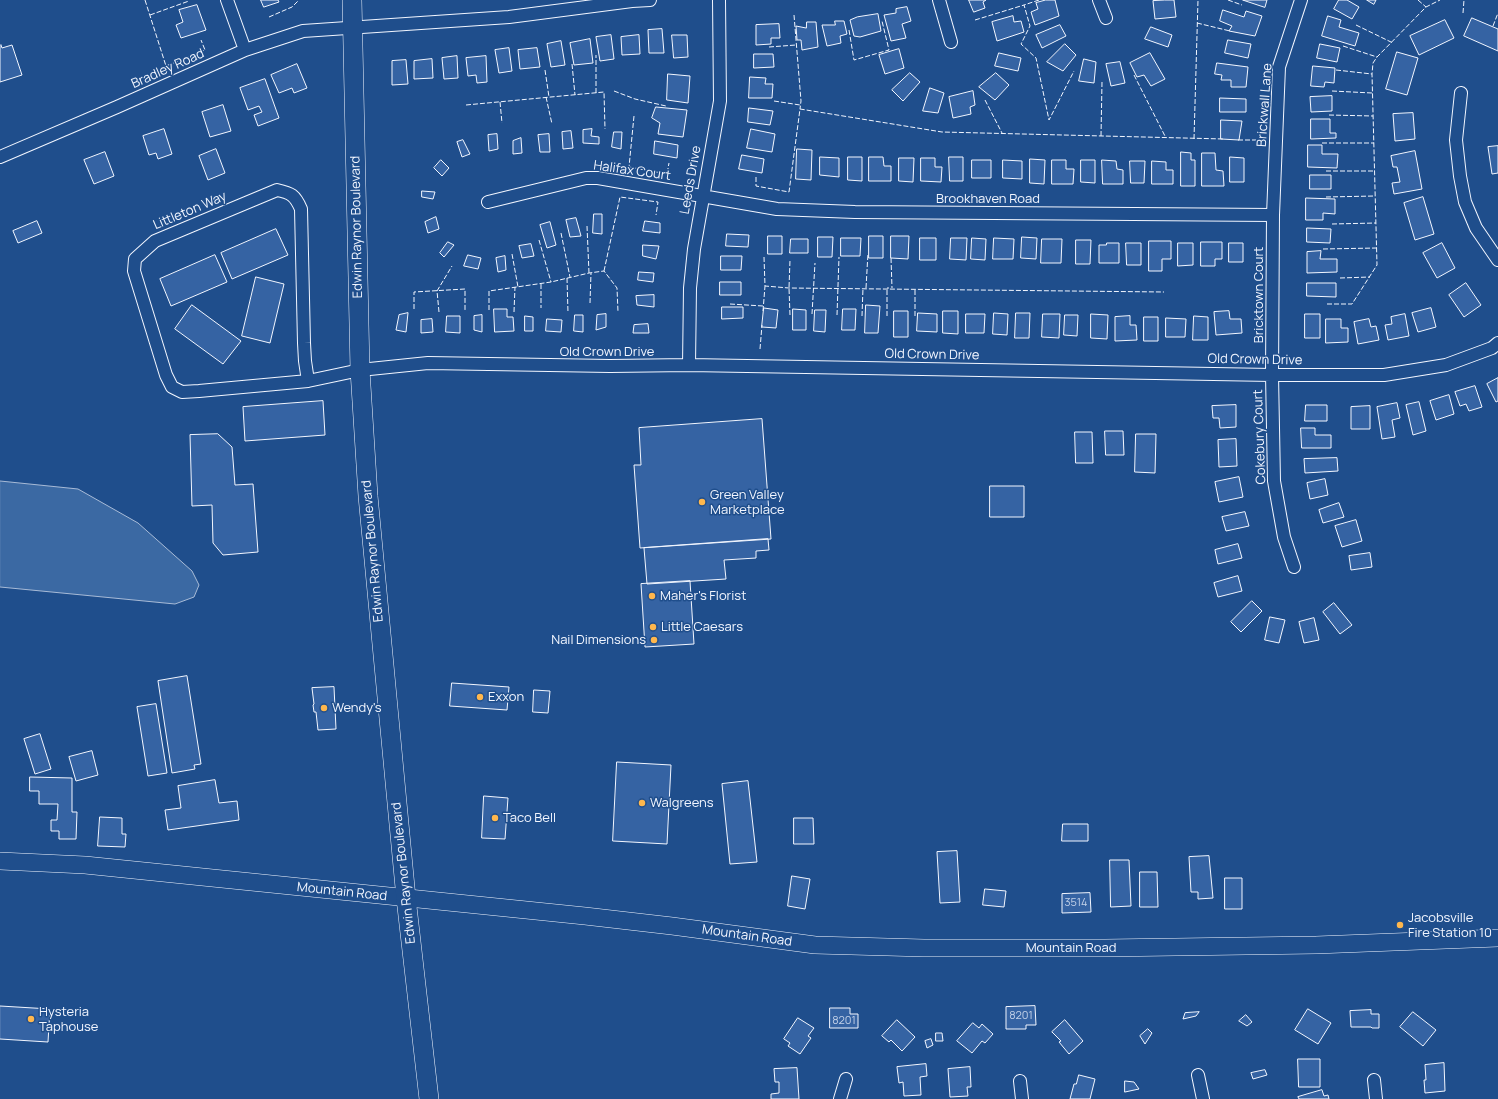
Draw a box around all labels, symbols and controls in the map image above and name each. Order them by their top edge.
street label: Bradley Road [129,46,207,92]
street label: Brickwall Lane [1254,63,1276,147]
street label: Leeds Drive [677,144,705,216]
street label: Edwin Raynor Boulevard [348,156,366,298]
street label: Halifax Court [592,158,672,184]
street label: Littleton Way [151,189,229,233]
street label: Brookhaven Road [936,191,1040,207]
street label: Bricktown Court [1251,247,1267,343]
street label: Old Crown Drive [560,344,654,360]
street label: Old Crown Drive [885,346,979,364]
street label: Old Crown Drive [1208,351,1302,369]
street label: Cokebury Court [1251,389,1269,485]
street label: Edwin Raynor Boulevard [359,479,387,623]
place label: Green Valley Marketplace [710,487,785,518]
marker: Green Valley Marketplace [697,497,707,507]
place label: Maher's Florist [660,588,746,604]
marker: Maher's Florist [647,591,657,601]
place label: Little Caesars [661,619,743,635]
marker: Little Caesars [648,622,658,632]
place label: Nail Dimensions [551,632,646,648]
marker: Nail Dimensions [649,635,659,645]
place label: Exxon [488,689,524,705]
marker: Exxon [475,692,485,702]
place label: Wendy's [332,700,382,716]
marker: Wendy's [319,703,329,713]
place label: Walgreens [650,795,714,811]
marker: Walgreens [637,798,647,808]
street label: Edwin Raynor Boulevard [389,801,419,945]
place label: Taco Bell [503,810,556,826]
marker: Taco Bell [490,813,500,823]
street label: Mountain Road [296,880,388,904]
house number: 3514 [1064,896,1088,910]
place label: Jacobsville Fire Station 10 [1408,910,1492,941]
marker: Jacobsville Fire Station 10 [1395,920,1405,930]
street label: Mountain Road [701,922,793,950]
street label: Mountain Road [1026,940,1116,956]
place label: Hysteria Taphouse [39,1004,98,1035]
house number: 8201 [1009,1009,1033,1023]
marker: Hysteria Taphouse [26,1014,36,1024]
house number: 8201 [832,1014,856,1028]

